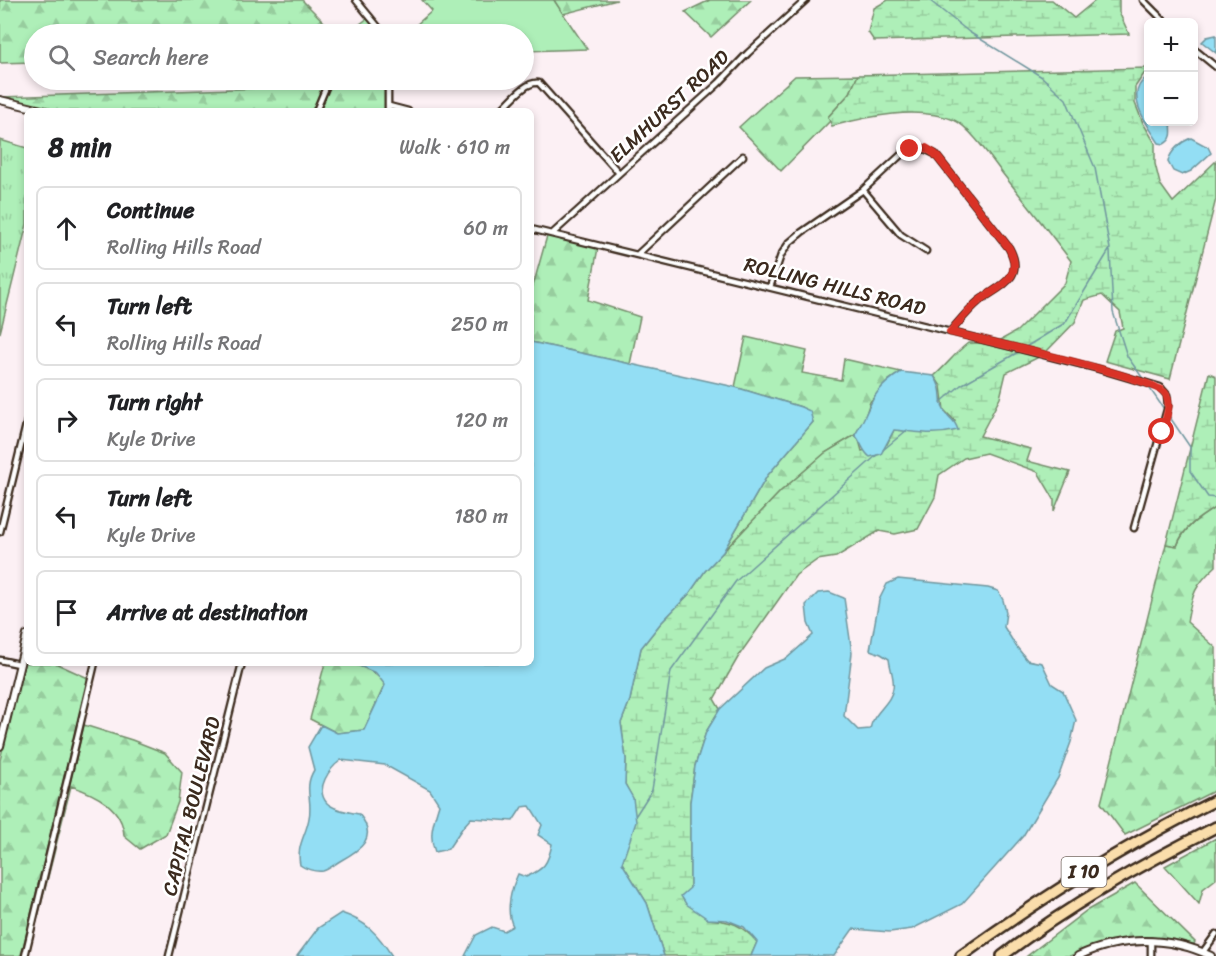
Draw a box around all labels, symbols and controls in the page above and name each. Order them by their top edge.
map controls [1144,18,1198,126]
button: + [1144,18,1198,72]
search box [24,24,534,90]
text: Search here [93,38,209,77]
icon: search [45,41,78,74]
street label: ELMHURST ROAD [601,41,738,172]
button: − [1144,72,1198,126]
text: 8 min [48,124,112,170]
text: Walk · 610 m [399,130,510,165]
route end [896,135,922,161]
text: Continue [107,191,195,230]
text: 60 m [463,211,508,246]
icon: ahead [50,212,83,245]
text: Rolling Hills Road [107,230,261,265]
street label: ROLLING HILLS ROAD [740,247,929,326]
text: Turn left [107,287,192,326]
text: 250 m [451,307,508,342]
icon: left [50,308,83,341]
text: Rolling Hills Road [107,326,261,361]
text: Turn right [107,383,202,422]
text: 120 m [455,403,508,438]
icon: right [50,404,83,437]
route start [1148,418,1174,444]
text: Kyle Drive [107,422,195,457]
text: Turn left [107,479,192,518]
text: 180 m [454,499,508,534]
icon: left [50,500,83,533]
text: Kyle Drive [107,518,195,553]
text: Arrive at destination [107,593,308,632]
icon: arrive [50,596,83,629]
street label: CAPITAL BOULEVARD [152,713,231,900]
road number: I 10 [1062,857,1106,887]

